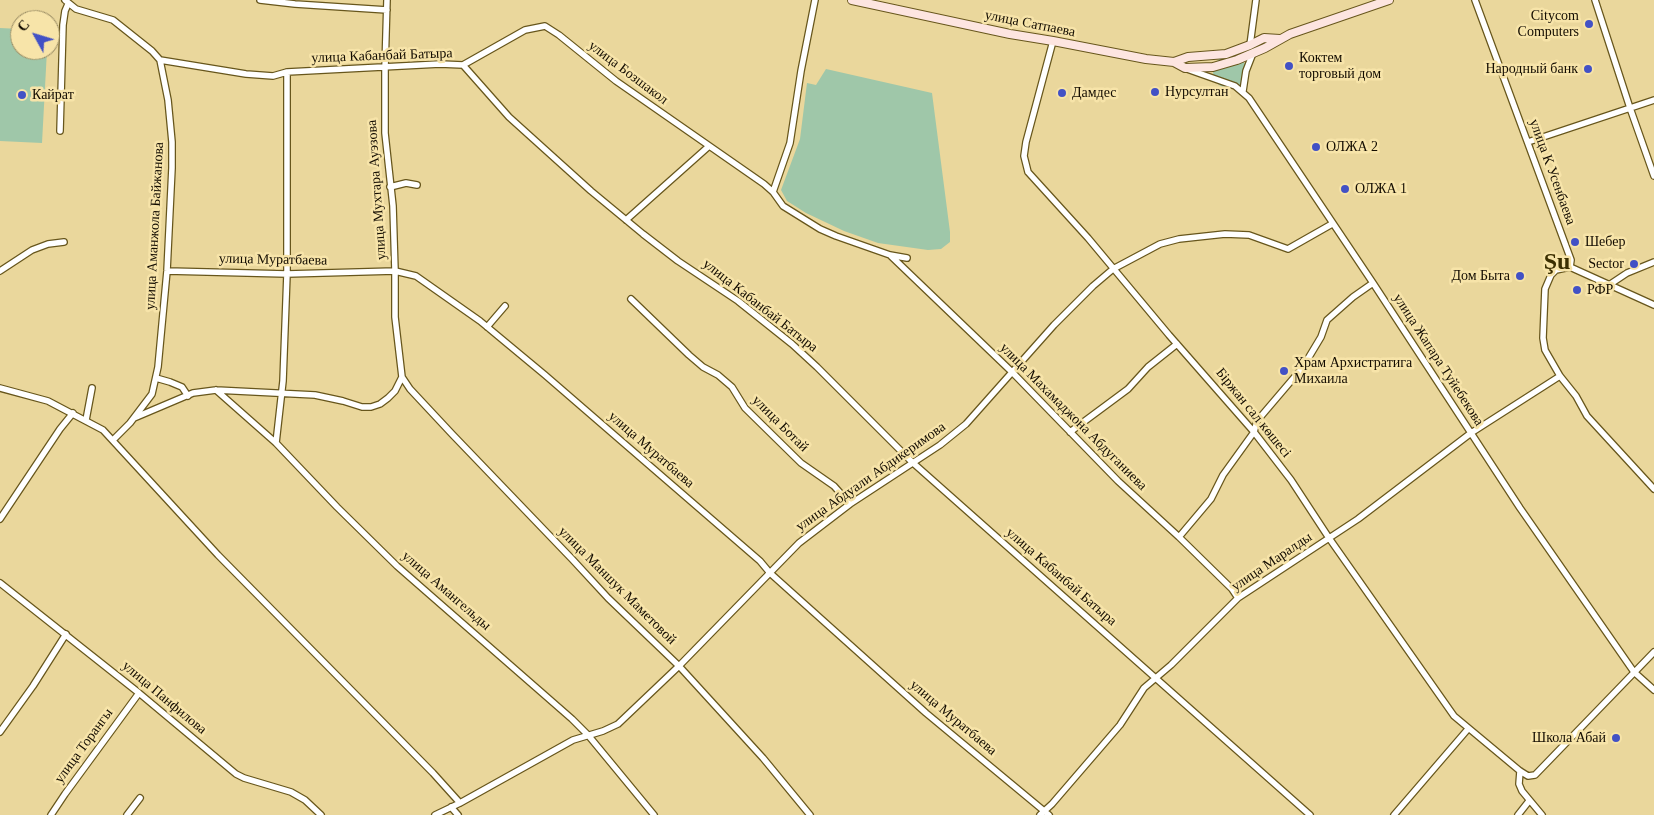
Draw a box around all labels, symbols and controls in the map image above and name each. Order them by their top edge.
street label: улица Сатпаева [983,7,1077,41]
place label: Citycom Computers [1518,8,1579,40]
north arrow [10,10,60,60]
text: С [15,17,33,35]
marker: Citycom Computers [1583,18,1595,30]
street label: улица Бозшакол [585,38,671,108]
street label: улица Кабанбай Батыра [311,45,453,67]
place label: Коктем торговый дом [1299,50,1381,82]
marker: Коктем торговый дом [1283,60,1295,72]
place label: Народный банк [1485,61,1578,77]
marker: Народный банк [1582,63,1594,75]
place label: Нурсултан [1165,84,1229,100]
place label: Дамдес [1072,85,1117,101]
marker: Нурсултан [1149,86,1161,98]
place label: Кайрат [32,87,74,103]
marker: Дамдес [1056,87,1068,99]
marker: Кайрат [16,89,28,101]
street label: улица К Усенбаева [1525,117,1579,227]
street label: улица Мухтара Ауэзова [364,119,390,261]
place label: ОЛЖА 2 [1326,139,1378,155]
marker: ОЛЖА 2 [1310,141,1322,153]
street label: улица Аманжола Байжанова [142,142,168,310]
place label: ОЛЖА 1 [1355,181,1407,197]
marker: ОЛЖА 1 [1339,183,1351,195]
place label: Шебер [1585,234,1625,250]
marker: Шебер [1569,236,1581,248]
district label: Şu [1544,249,1570,277]
street label: улица Муратбаева [219,251,327,269]
street label: улица Кабанбай Батыра [699,256,821,356]
place label: Sector [1588,256,1624,272]
marker: Sector [1628,258,1640,270]
place label: Дом Быта [1451,268,1510,284]
marker: Дом Быта [1514,270,1526,282]
place label: РФР [1587,282,1613,298]
marker: РФР [1571,284,1583,296]
street label: улица Жапара Туйебекова [1389,291,1487,429]
street label: улица Махамаджона Абдуганиева [996,340,1150,494]
place label: Храм Архистратига Михаила [1294,355,1412,388]
street label: Біржан сал көшесі [1212,365,1294,461]
marker: Храм Архистратига Михаила [1278,365,1290,377]
street label: улица Ботай [748,392,812,456]
street label: улица Муратбаева [605,408,697,492]
street label: улица Абдуали Абдикеримова [793,419,949,535]
street label: улица Маншук Маметовой [554,523,680,649]
street label: улица Кабанбай Батыра [1002,524,1120,630]
street label: улица Маралды [1229,529,1315,595]
street label: улица Амангельды [398,548,494,634]
street label: улица Панфилова [118,658,210,738]
street label: улица Муратбаева [906,677,1000,759]
street label: улица Торангы [51,705,117,787]
place label: Школа Абай [1532,730,1606,746]
marker: Школа Абай [1610,732,1622,744]

